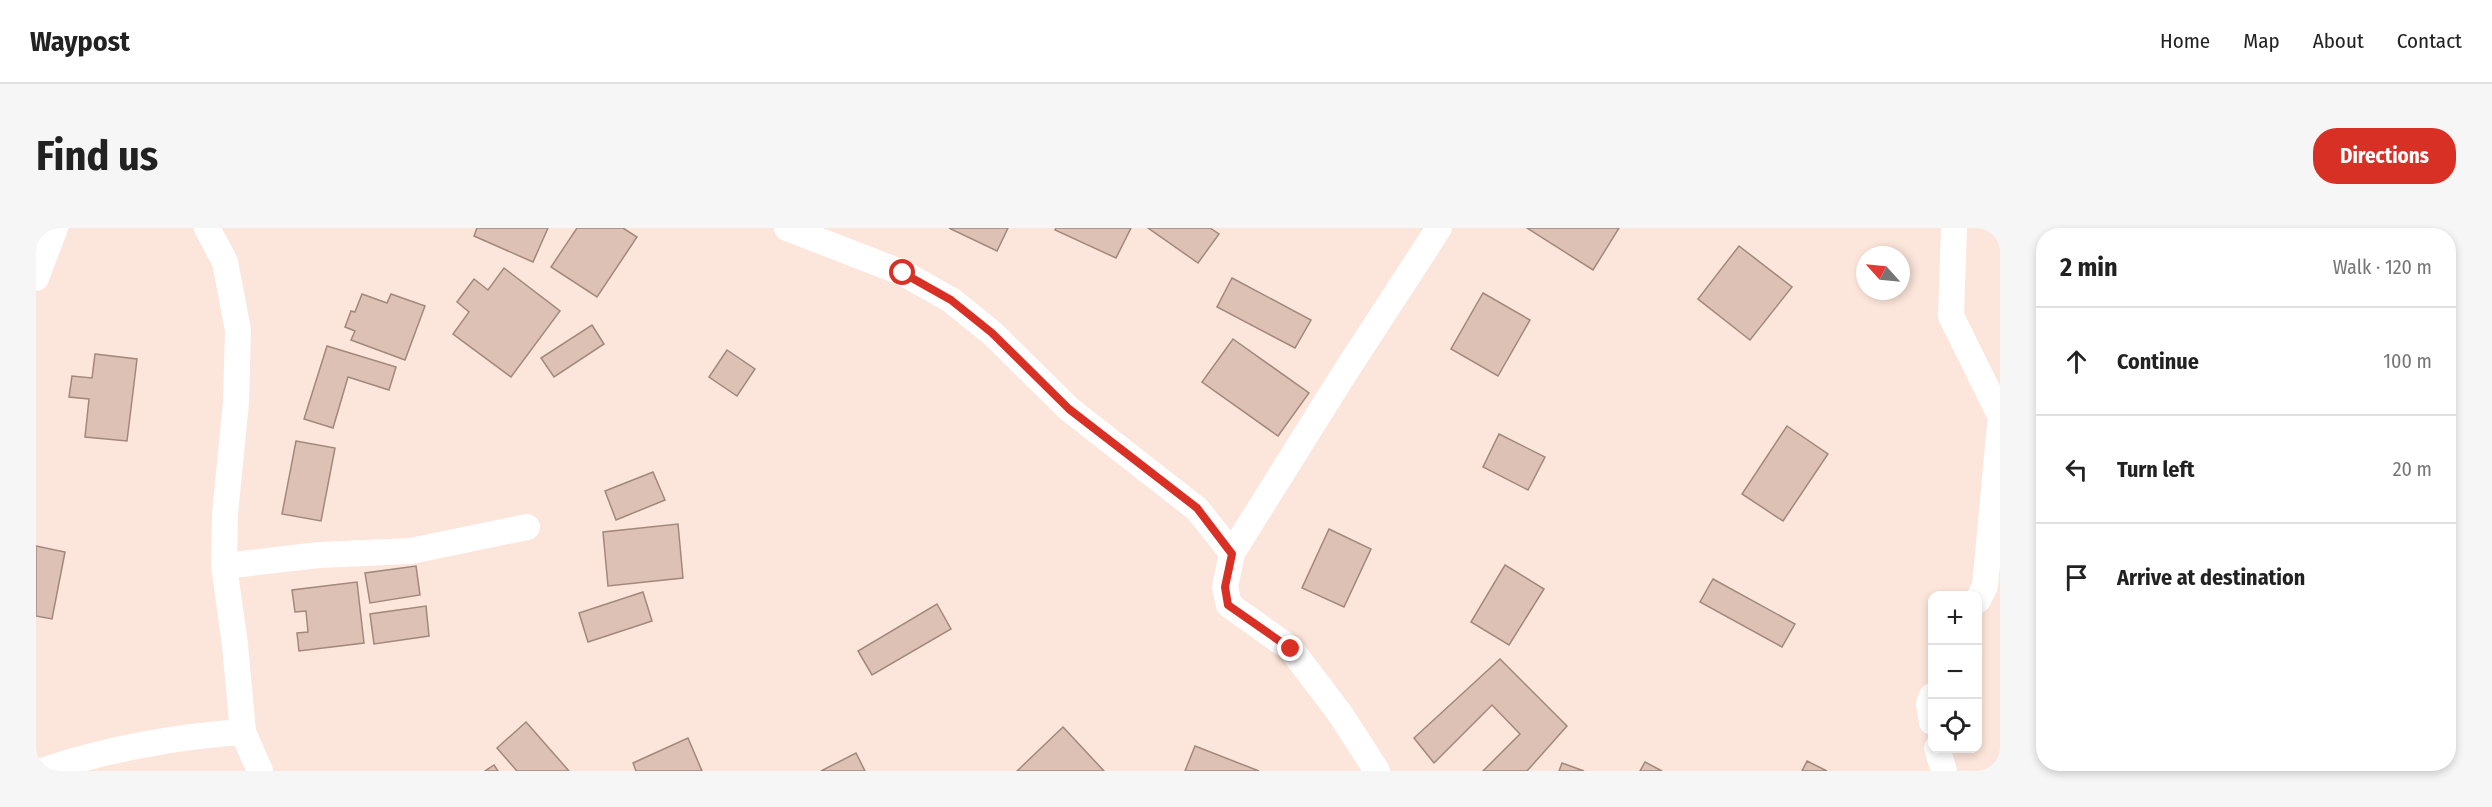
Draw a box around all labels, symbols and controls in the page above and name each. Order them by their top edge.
text: Waypost [30,25,130,58]
text: Home [2160,28,2210,54]
text: Map [2243,28,2280,54]
text: About [2313,28,2364,54]
text: Contact [2397,28,2462,54]
button: Directions [2313,128,2456,184]
text: Find us [36,131,158,181]
north arrow [1856,246,1910,300]
text: 2 min [2060,252,2118,283]
text: Walk · 120 m [2333,255,2432,279]
route start [889,259,915,285]
icon: ahead [2060,345,2093,378]
text: Continue [2117,348,2199,375]
text: 100 m [2383,349,2432,373]
icon: left [2060,453,2093,486]
text: Turn left [2117,456,2195,483]
text: 20 m [2393,457,2432,481]
icon: arrive [2060,561,2093,594]
text: Arrive at destination [2117,564,2305,591]
map controls [1928,591,1982,753]
button: + [1928,591,1982,645]
route end [1277,635,1303,661]
button: − [1928,645,1982,699]
button: locate [1928,699,1982,753]

